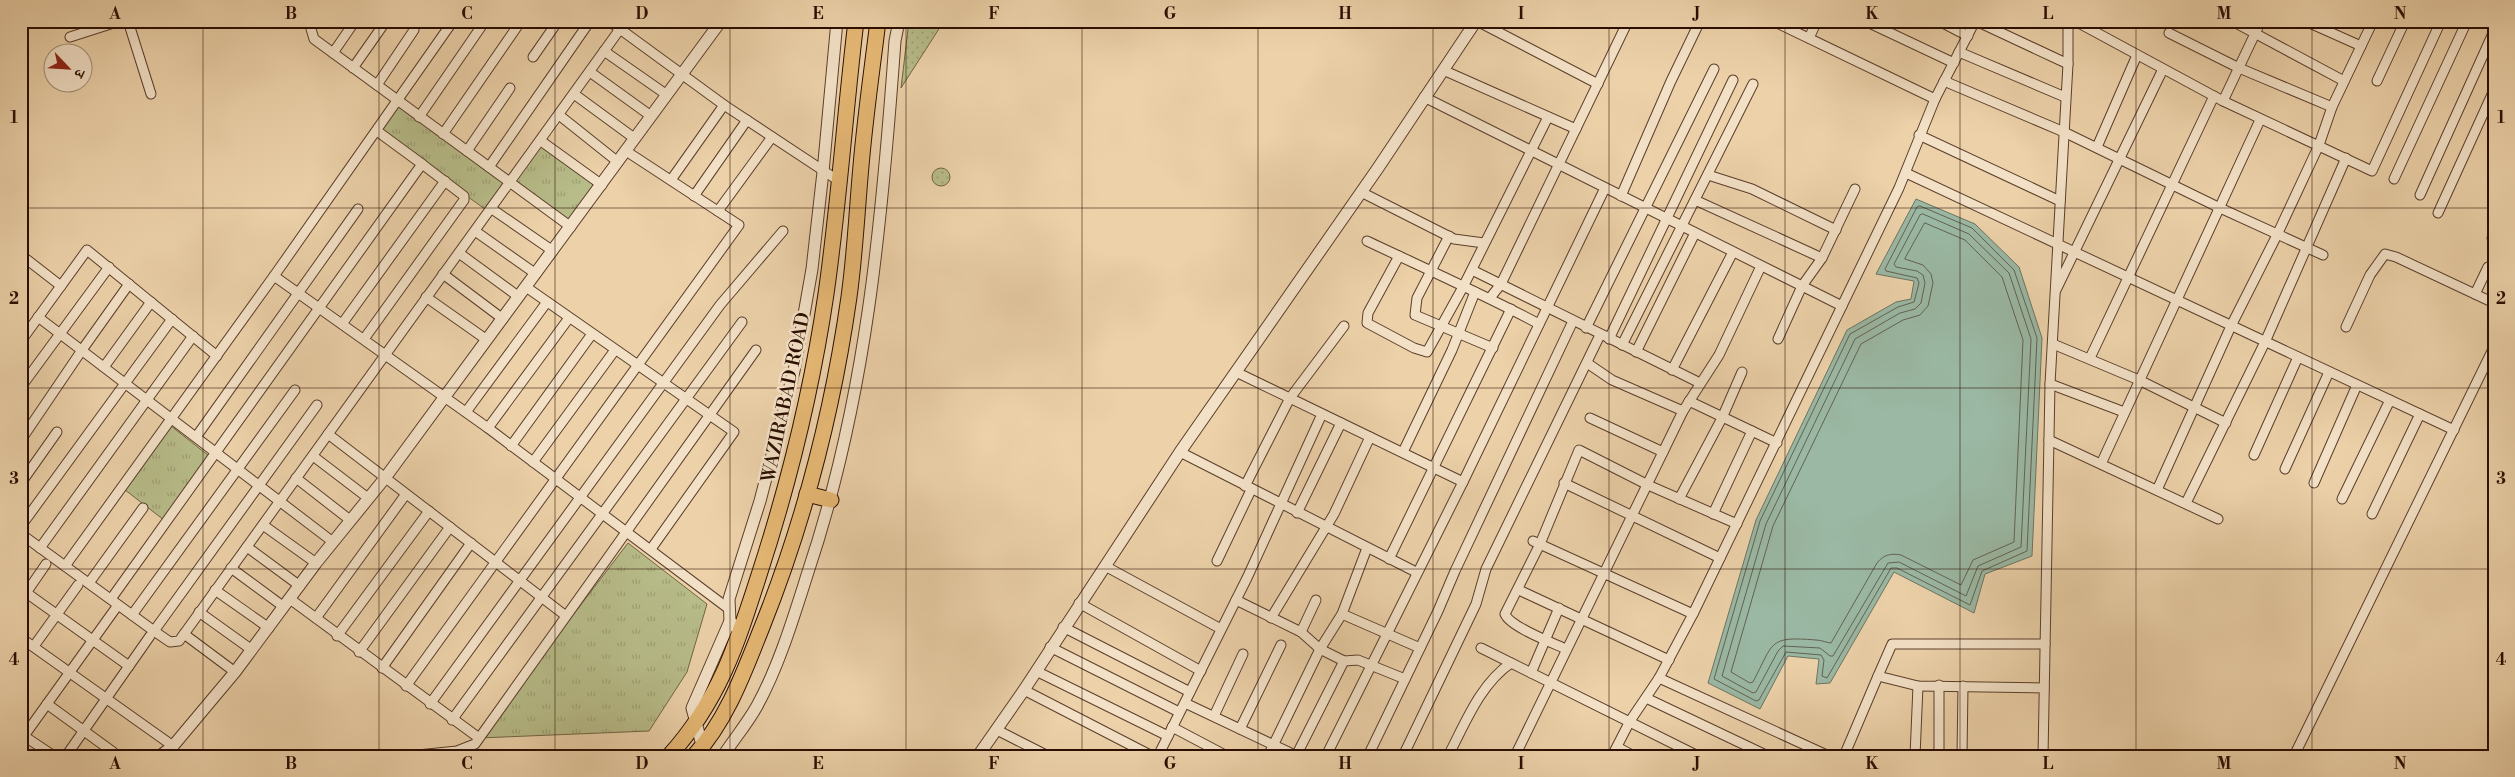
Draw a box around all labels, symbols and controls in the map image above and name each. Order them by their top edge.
text: A [108,4,121,24]
text: B [285,4,297,24]
text: C [461,4,473,24]
text: D [636,4,649,24]
text: E [812,4,824,24]
text: F [988,4,1000,24]
text: G [1164,4,1177,24]
text: H [1338,4,1352,24]
text: I [1518,4,1524,24]
text: J [1692,4,1700,24]
text: K [1866,4,1880,24]
text: L [2043,4,2054,24]
text: M [2217,4,2232,24]
text: N [2394,4,2407,24]
north arrow [42,42,92,92]
text: उ [69,65,89,81]
text: 1 [10,108,18,128]
text: 1 [2497,108,2505,128]
text: 2 [9,289,19,309]
text: 2 [2496,289,2506,309]
street label: WAZIRABAD ROAD [756,310,816,485]
text: 3 [9,469,19,489]
text: 3 [2496,469,2506,489]
text: 4 [9,650,20,670]
text: 4 [2496,650,2507,670]
text: A [108,754,121,774]
text: B [285,754,297,774]
text: C [461,754,473,774]
text: D [636,754,649,774]
text: E [812,754,824,774]
text: F [988,754,1000,774]
text: G [1164,754,1177,774]
text: H [1338,754,1352,774]
text: I [1518,754,1524,774]
text: J [1692,754,1700,774]
text: K [1866,754,1880,774]
text: L [2043,754,2054,774]
text: M [2217,754,2232,774]
text: N [2394,754,2407,774]

